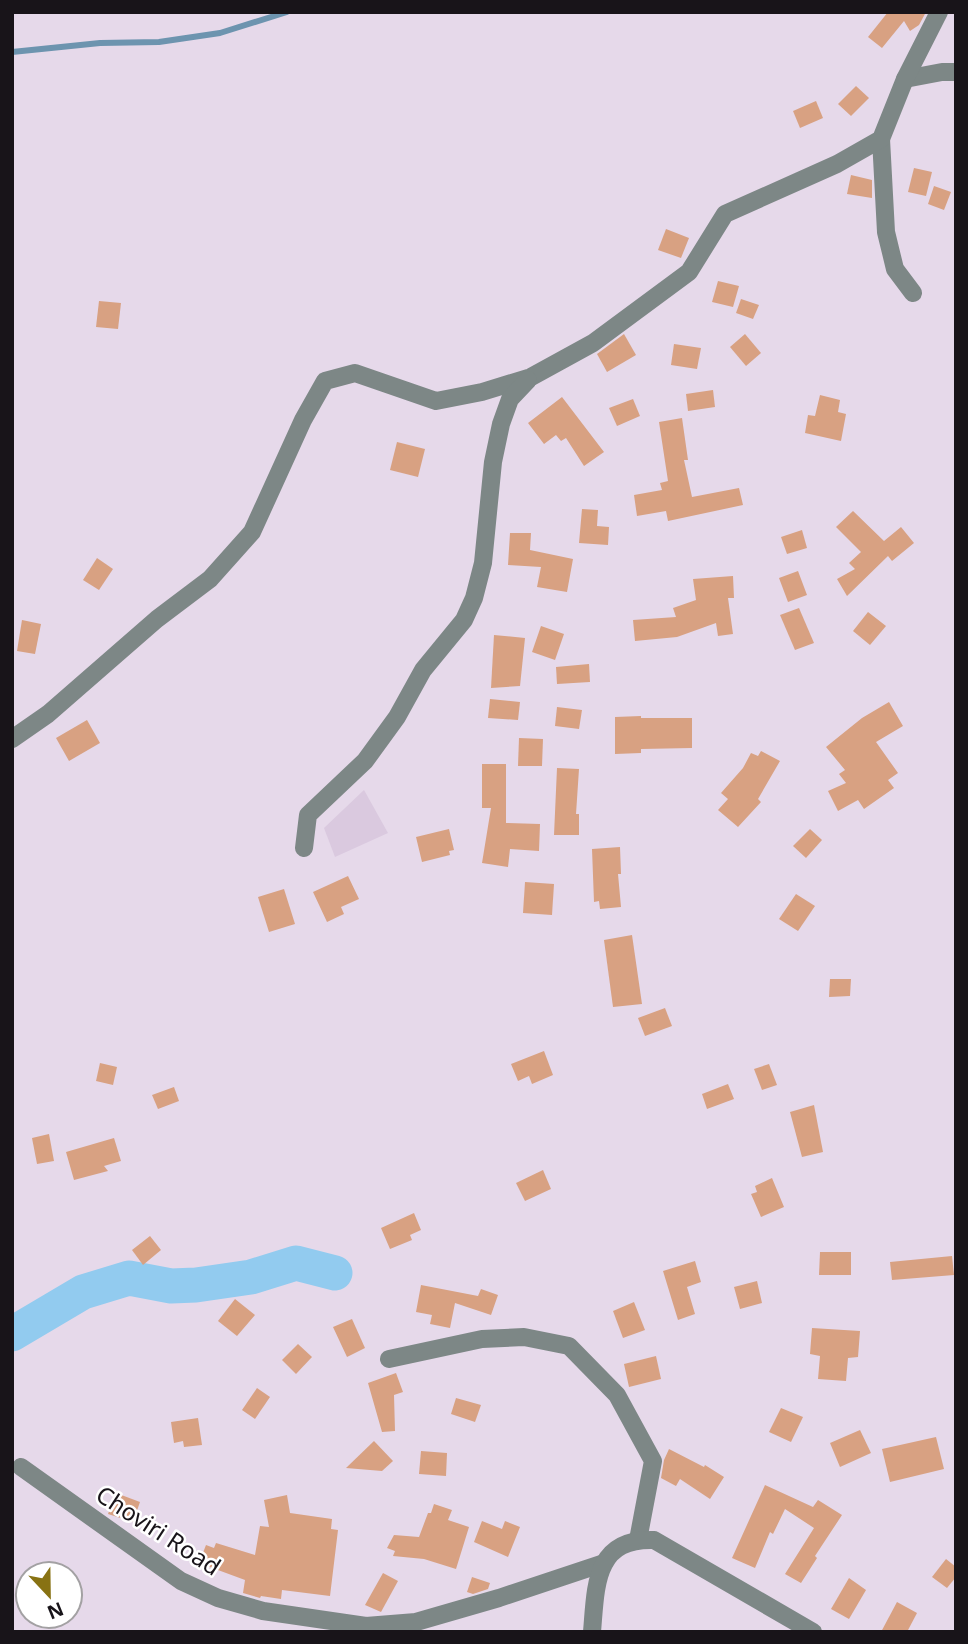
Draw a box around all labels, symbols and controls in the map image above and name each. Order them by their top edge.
street label: Choviri Road [90,1477,228,1582]
north arrow [14,1560,84,1630]
text: N [43,1596,67,1626]

